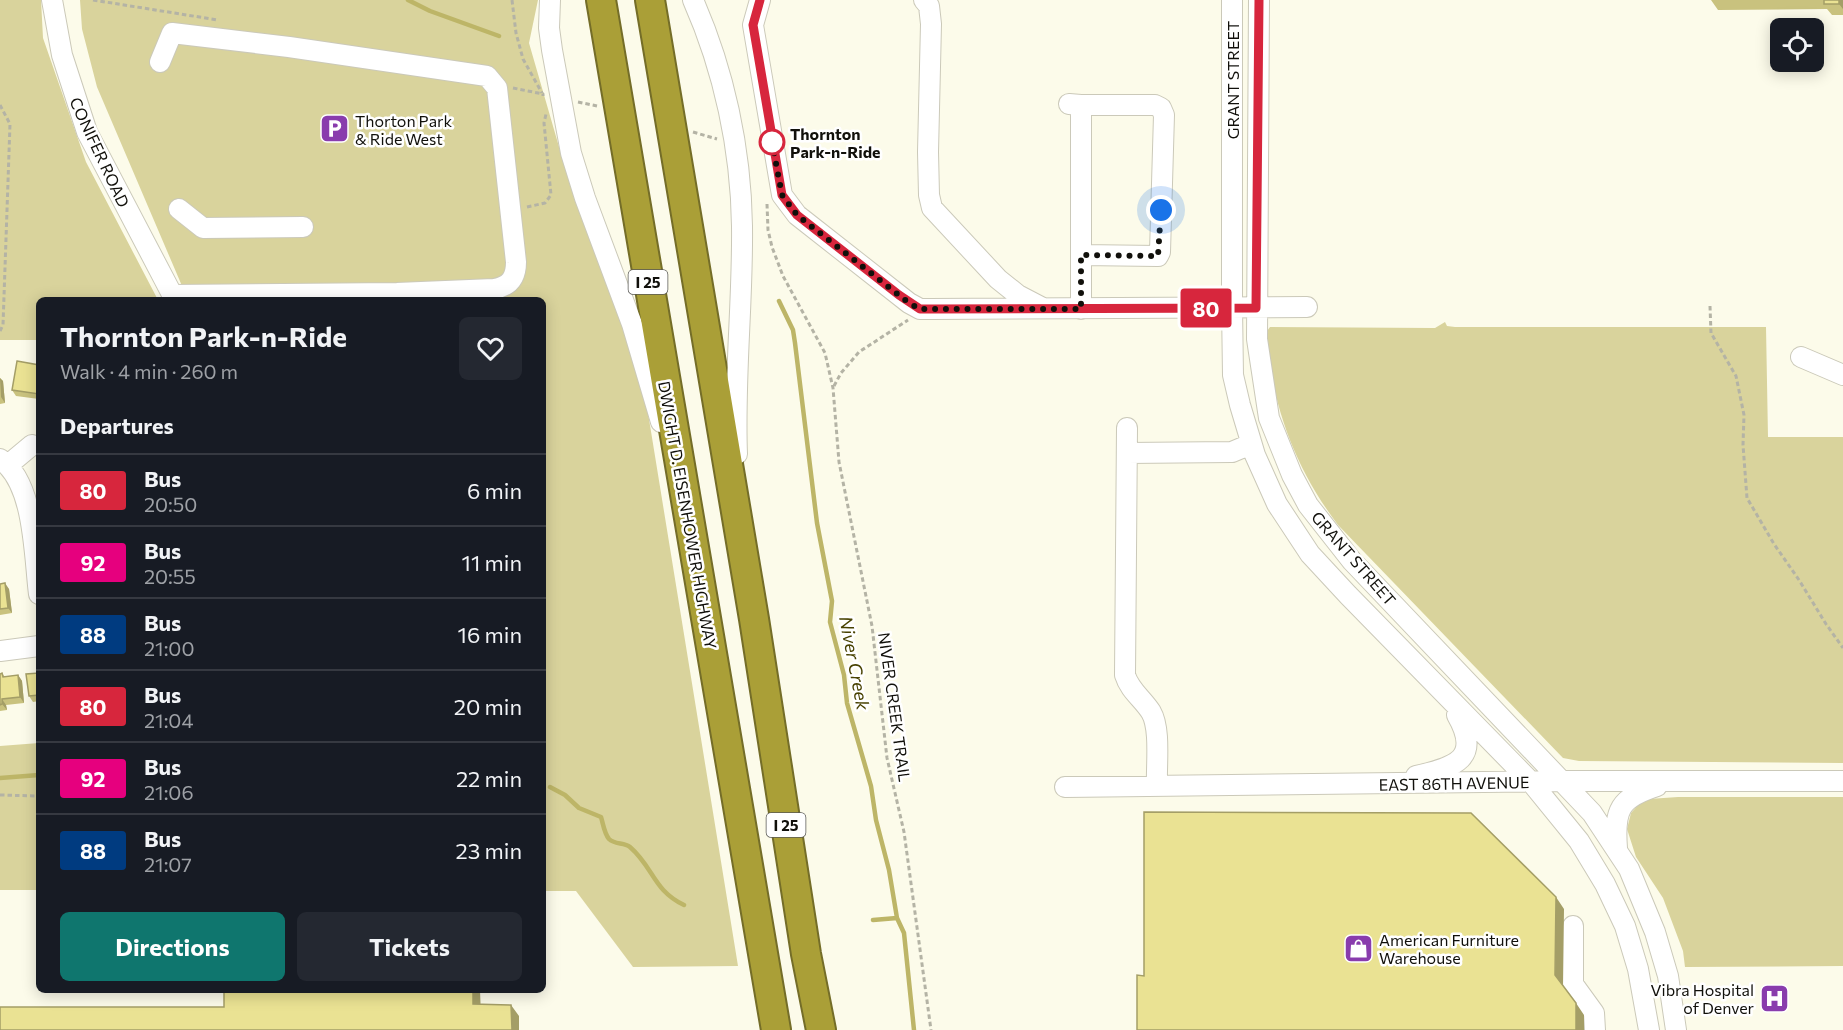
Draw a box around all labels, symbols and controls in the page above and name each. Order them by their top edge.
map controls [1770,18,1824,72]
button: locate [1770,18,1824,72]
street label: GRANT STREET [1223,21,1242,139]
street label: CONIFER ROAD [66,94,134,210]
place label: Thorton Park & Ride West [355,111,452,148]
parking icon: Thorton Park & Ride West [318,113,350,145]
place label: Thornton Park-n-Ride [790,124,880,161]
marker: Thornton Park-n-Ride [759,129,785,155]
your location [1146,195,1176,225]
road number: I 25 [628,270,668,294]
line badge: 80 [1179,288,1233,328]
text: 80 [1193,296,1219,321]
button: heart [459,317,522,380]
text: Thornton Park-n-Ride [60,319,347,353]
text: Walk · 4 min · 260 m [60,359,238,383]
street label: DWIGHT D. EISENHOWER HIGHWAY [655,379,721,651]
text: Departures [60,412,174,439]
text: Bus [144,465,181,492]
text: 6 min [467,477,522,504]
text: 80 [80,478,106,503]
text: 20:50 [144,492,197,516]
street label: GRANT STREET [1308,507,1400,609]
text: Bus [144,537,181,564]
text: 11 min [462,549,522,576]
text: 92 [81,550,105,575]
text: 20:55 [144,564,196,588]
text: Bus [144,609,181,636]
water label: Niver Creek [835,614,875,713]
text: 16 min [458,621,522,648]
text: 88 [80,622,106,647]
street label: NIVER CREEK TRAIL [875,631,915,783]
text: 21:00 [144,636,194,660]
text: Bus [144,681,181,708]
text: 20 min [454,693,522,720]
text: 80 [80,694,106,719]
text: 21:04 [144,708,193,732]
text: Bus [144,753,181,780]
text: 22 min [456,765,522,792]
text: 92 [81,766,105,791]
street label: EAST 86TH AVENUE [1378,772,1530,794]
text: 21:06 [144,780,194,804]
road number: I 25 [766,813,806,837]
text: Bus [144,825,181,852]
text: 23 min [456,837,522,864]
text: 88 [80,838,106,863]
text: 21:07 [144,852,192,876]
button: Directions [60,912,285,981]
button: Tickets [297,912,522,981]
place label: American Furniture Warehouse [1379,930,1519,967]
shop icon: American Furniture Warehouse [1342,932,1374,964]
place label: Vibra Hospital of Denver [1651,980,1755,1017]
hospital icon: Vibra Hospital of Denver [1759,982,1791,1014]

